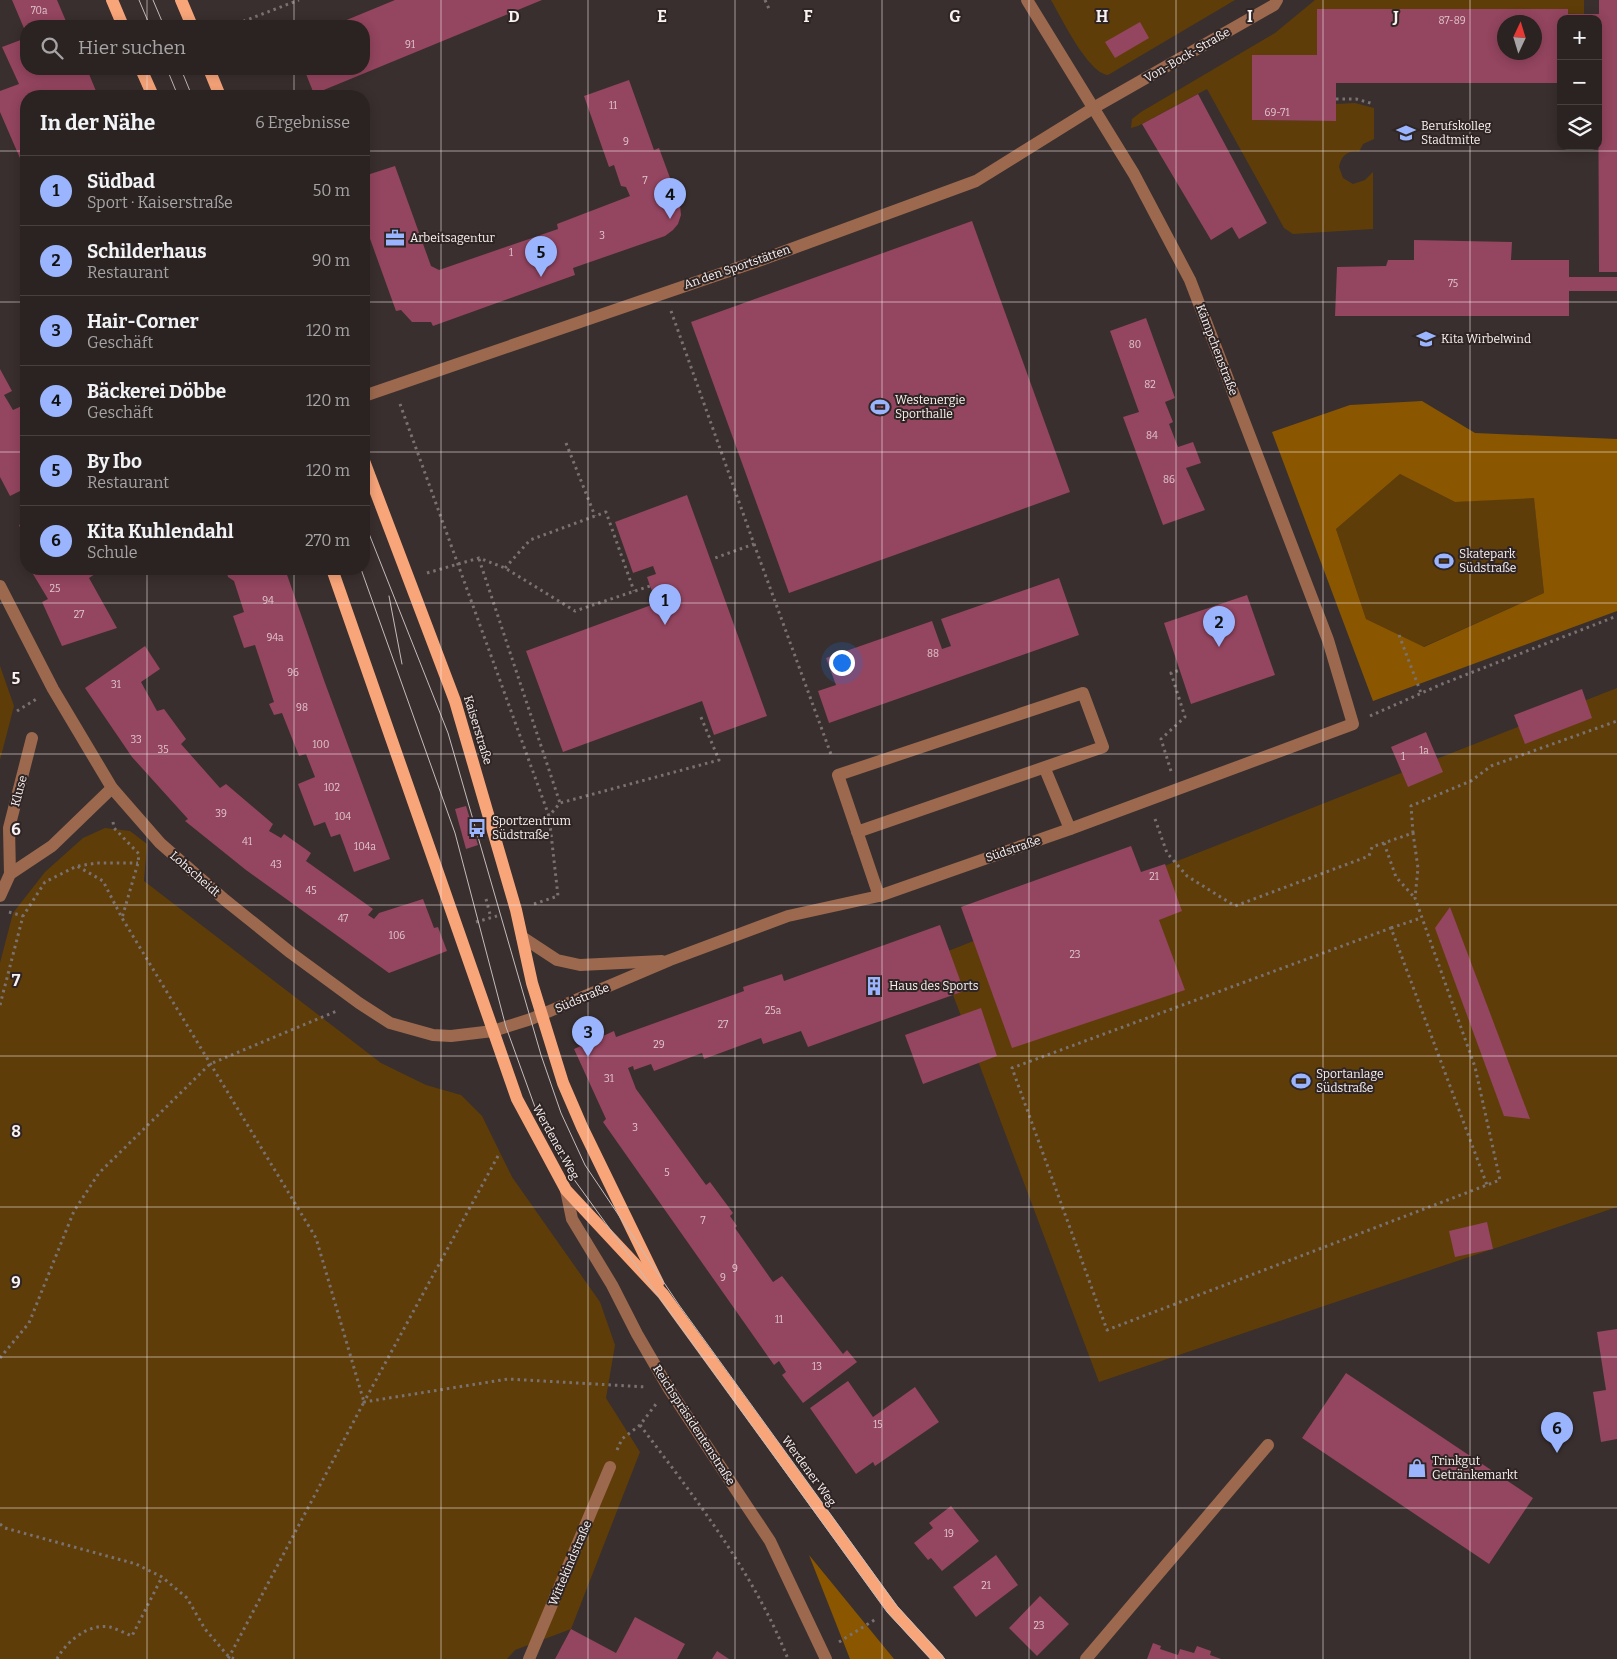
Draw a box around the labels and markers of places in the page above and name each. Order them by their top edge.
place label: Berufskolleg Stadtmitte [1421,119,1492,147]
school or university icon: Berufskolleg Stadtmitte [1395,122,1417,144]
pin: 4 [654,178,686,219]
office icon: Arbeitsagentur [384,227,406,249]
place label: Arbeitsagentur [410,231,495,245]
pin: 5 [525,236,557,277]
school or university icon: Kita Wirbelwind [1415,328,1437,350]
place label: Kita Wirbelwind [1441,332,1531,346]
place label: Westenergie Sporthalle [895,393,965,421]
sports icon: Westenergie Sporthalle [869,396,891,418]
place label: Skatepark Südstraße [1459,547,1516,575]
sports icon: Skatepark Südstraße [1433,550,1455,572]
pin: 1 [649,584,681,625]
pin: 2 [1203,606,1235,647]
place label: Sportzentrum Südstraße [492,814,571,842]
bus stop icon: Sportzentrum Südstraße [466,817,488,839]
building icon: Haus des Sports [863,975,885,997]
place label: Haus des Sports [889,979,979,993]
pin: 3 [572,1016,604,1057]
place label: Sportanlage Südstraße [1316,1067,1384,1095]
sports icon: Sportanlage Südstraße [1290,1070,1312,1092]
pin: 6 [1541,1412,1573,1453]
place label: Trinkgut Getränkemarkt [1432,1454,1518,1482]
shop icon: Trinkgut Getränkemarkt [1406,1457,1428,1479]

